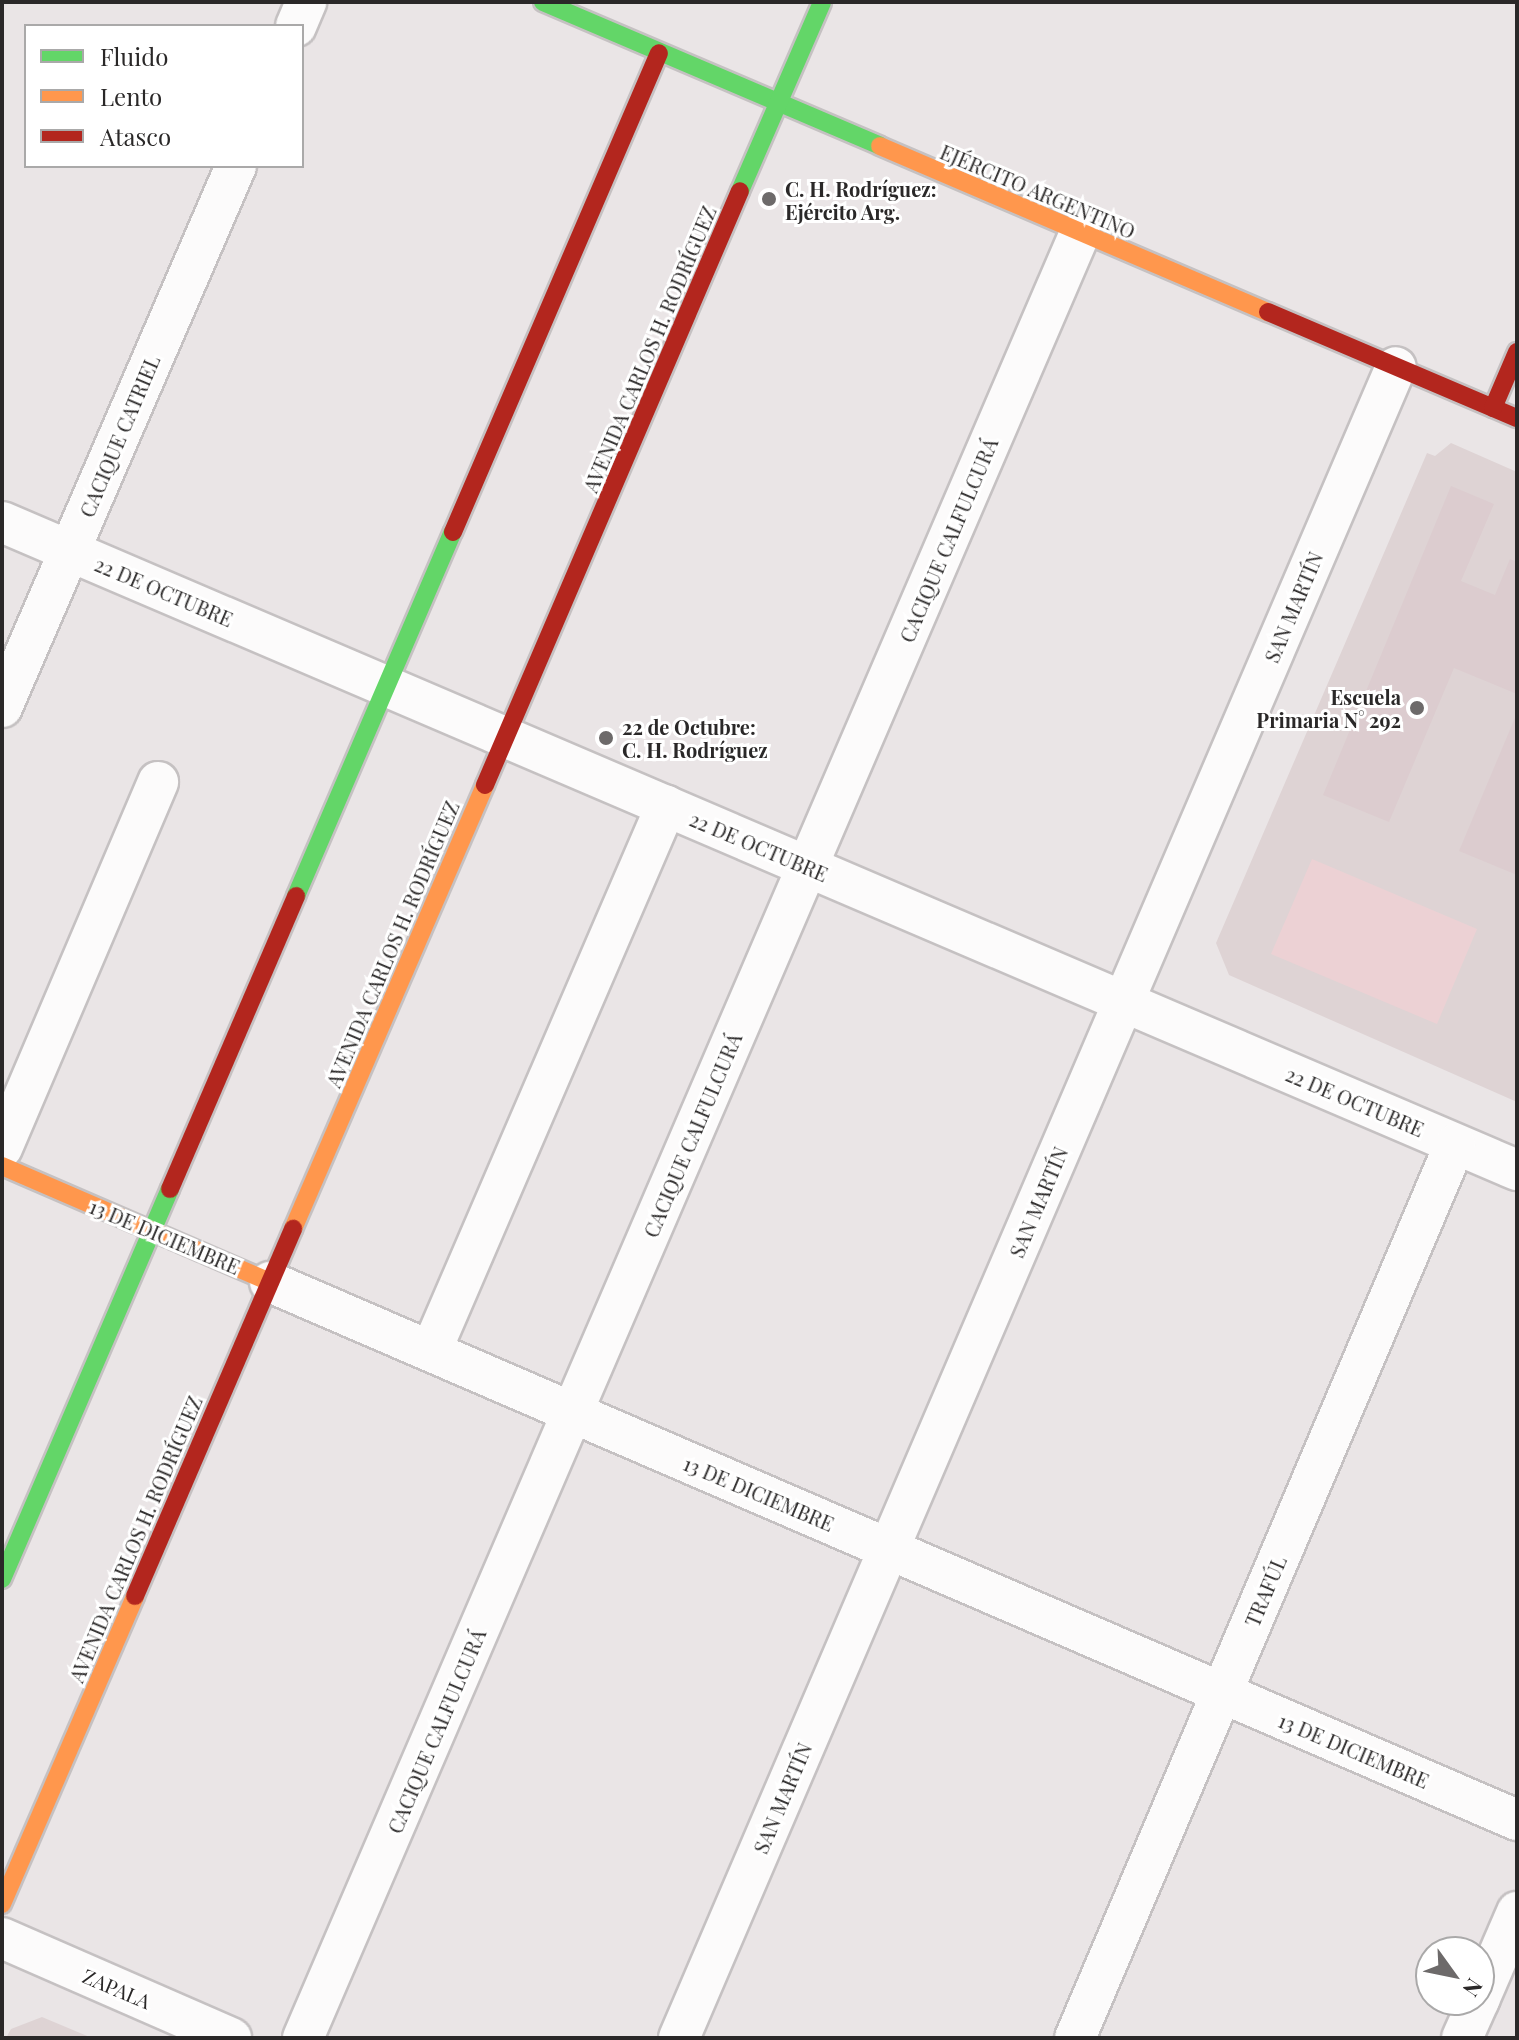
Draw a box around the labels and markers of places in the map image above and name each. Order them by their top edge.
place label: C. H. Rodríguez: Ejército Arg. [785,176,936,223]
marker: C. H. Rodríguez: Ejército Arg. [760,190,778,208]
place label: Escuela Primaria N° 292 [1256,684,1401,731]
marker: Escuela Primaria N° 292 [1408,699,1426,717]
place label: 22 de Octubre: C. H. Rodríguez [622,714,768,761]
marker: 22 de Octubre: C. H. Rodríguez [597,729,615,747]

